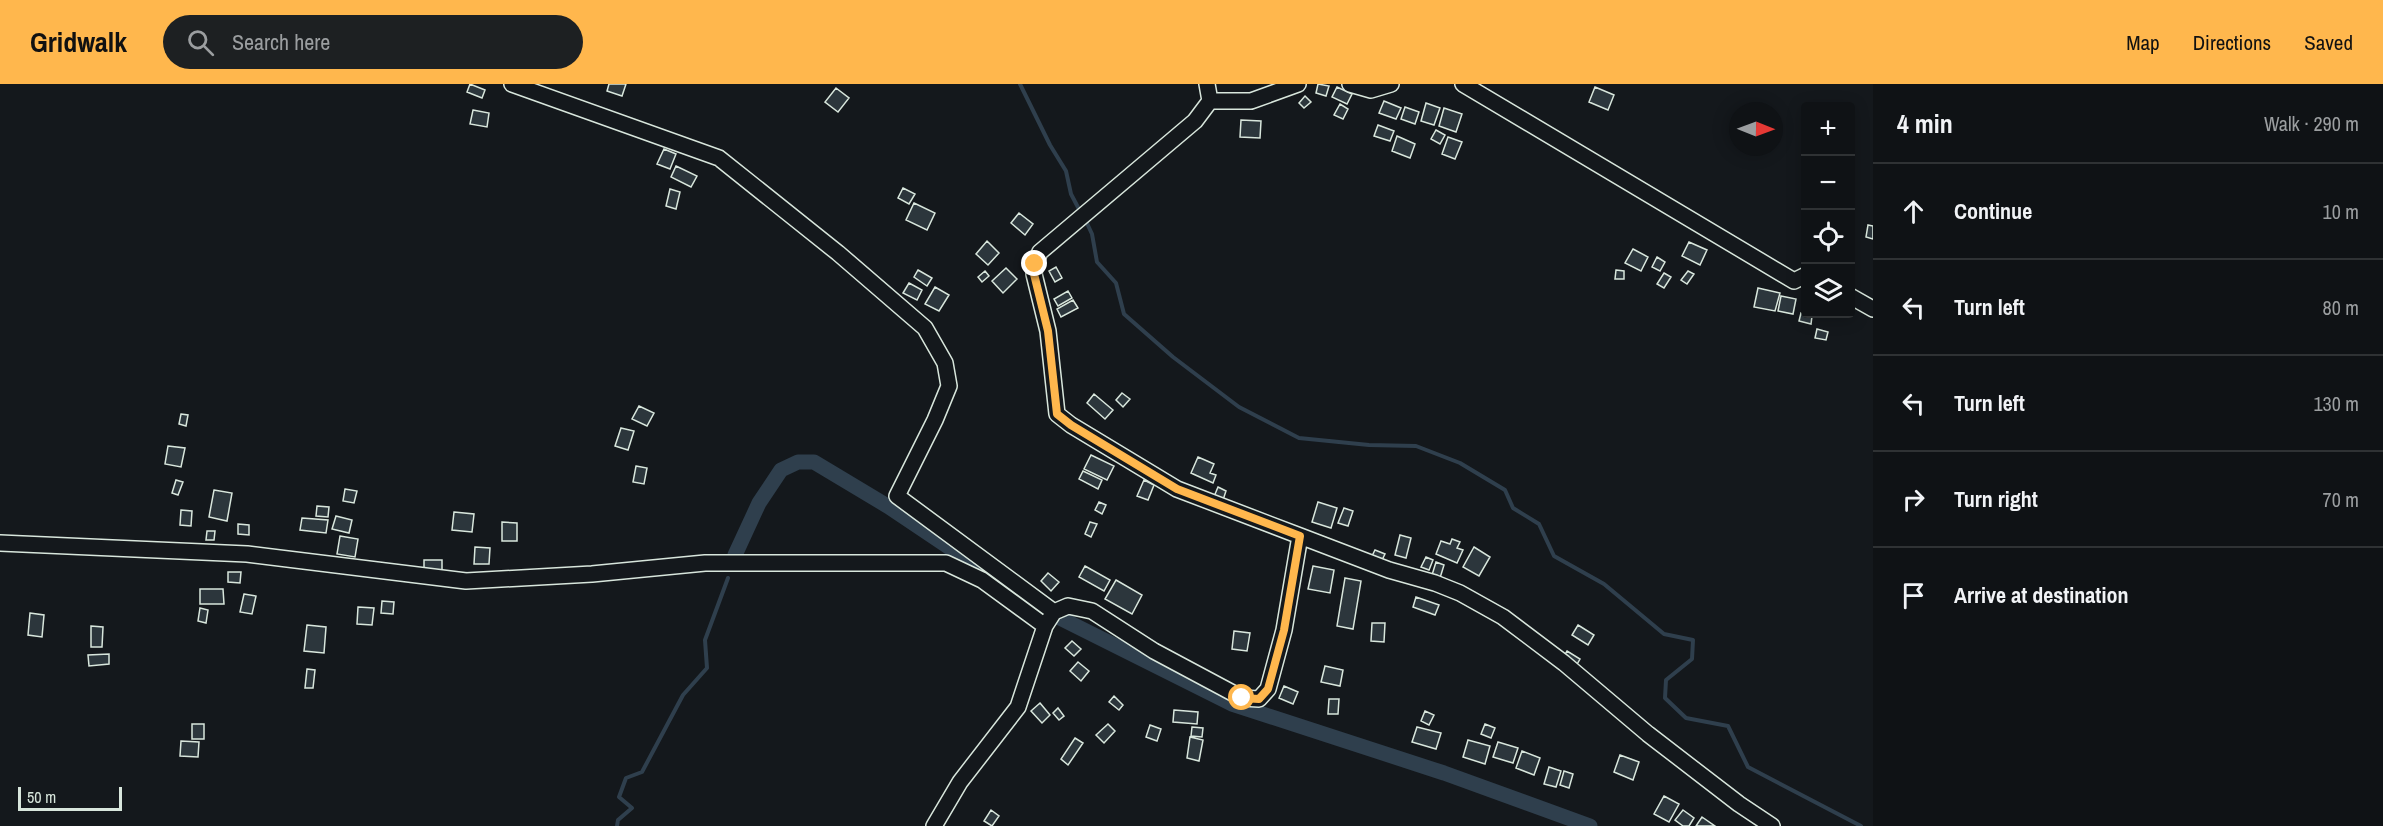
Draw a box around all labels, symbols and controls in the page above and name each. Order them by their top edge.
search box [163,15,583,69]
text: Gridwalk [30,23,127,61]
icon: search [184,26,217,59]
text: Search here [232,27,330,57]
text: Map [2126,28,2160,57]
text: Directions [2193,28,2271,57]
text: Saved [2304,28,2353,57]
north arrow [1729,102,1783,156]
map controls [1801,102,1855,318]
button: + [1801,102,1855,156]
text: 4 min [1897,106,1953,141]
text: Walk · 290 m [2264,110,2359,137]
button: − [1801,156,1855,210]
icon: ahead [1897,195,1930,228]
text: Continue [1954,196,2032,226]
text: 10 m [2323,198,2359,225]
button: locate [1801,210,1855,264]
route end [1021,250,1047,276]
button: layers [1801,264,1855,318]
icon: left [1897,291,1930,324]
text: Turn left [1954,292,2025,322]
text: 80 m [2323,294,2359,321]
icon: left [1897,387,1930,420]
text: Turn left [1954,388,2025,418]
text: 130 m [2313,390,2359,417]
icon: right [1897,483,1930,516]
text: Turn right [1954,484,2038,514]
text: 70 m [2323,486,2359,513]
icon: arrive [1897,579,1930,612]
text: Arrive at destination [1954,580,2128,610]
route start [1228,684,1254,710]
scale bar [18,784,122,812]
text: 50 m [27,786,56,808]

